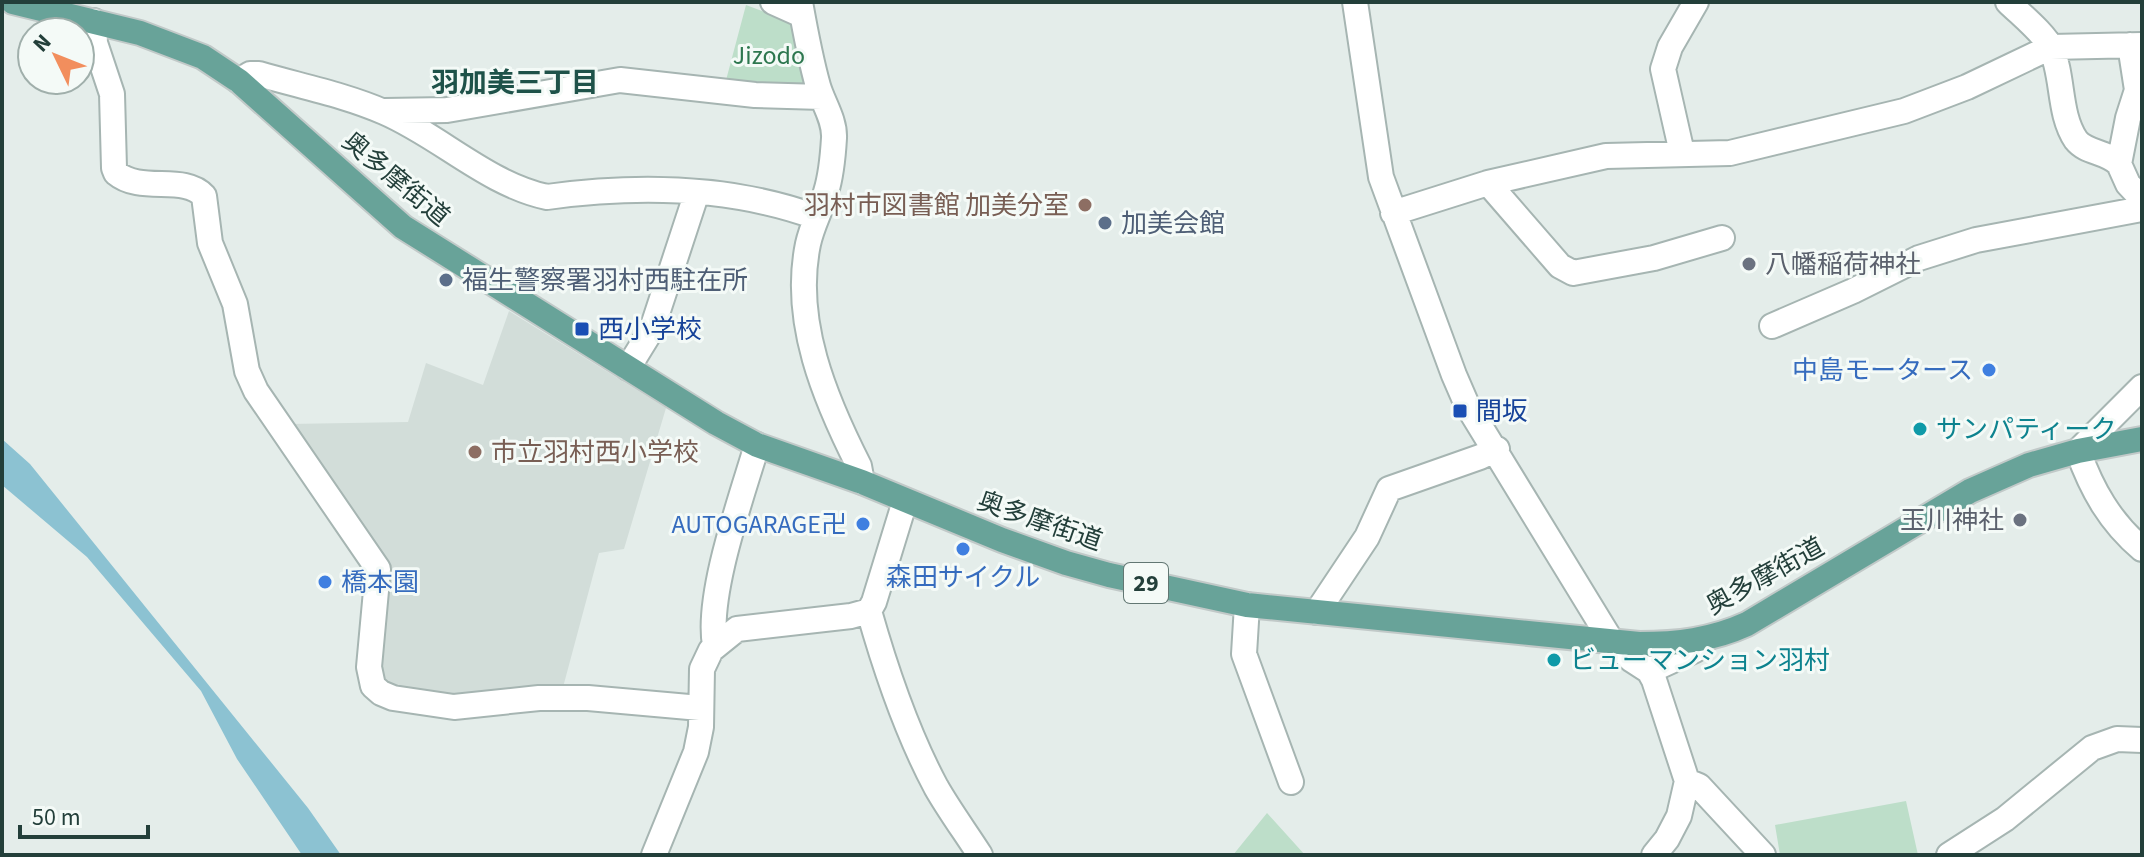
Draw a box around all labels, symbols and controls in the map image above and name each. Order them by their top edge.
north arrow [16,16,96,96]
text: N [25,27,59,59]
park label: Jizodo [733,37,805,74]
district label: 羽加美三丁目 [431,63,599,103]
street label: 奥多摩街道 [334,123,458,235]
place label: 羽村市図書館 加美分室 [804,187,1069,224]
marker: 羽村市図書館 加美分室 [1076,196,1094,214]
place label: 加美会館 [1121,205,1225,242]
marker: 加美会館 [1096,214,1114,232]
place label: 八幡稲荷神社 [1765,246,1921,283]
marker: 八幡稲荷神社 [1740,255,1758,273]
place label: 福生警察署羽村西駐在所 [462,262,748,299]
marker: 福生警察署羽村西駐在所 [437,271,455,289]
place label: 西小学校 [598,311,702,348]
marker: 西小学校 [573,320,591,338]
place label: 中島モータース [1792,352,1973,389]
marker: 中島モータース [1980,361,1998,379]
place label: 間坂 [1476,393,1528,430]
marker: 間坂 [1451,402,1469,420]
place label: サンパティーク [1936,411,2116,448]
marker: サンパティーク [1911,420,1929,438]
place label: 市立羽村西小学校 [491,434,699,471]
marker: 市立羽村西小学校 [466,443,484,461]
street label: 奥多摩街道 [973,482,1107,560]
place label: 玉川神社 [1900,502,2004,539]
place label: AUTOGARAGE卍 [672,506,847,543]
marker: 玉川神社 [2011,511,2029,529]
marker: AUTOGARAGE卍 [854,515,872,533]
street label: 奥多摩街道 [1699,528,1831,624]
marker: 森田サイクル [954,540,972,558]
place label: 森田サイクル [886,559,1040,596]
road number: 29 [1124,563,1168,603]
place label: 橋本園 [341,564,419,601]
marker: 橋本園 [316,573,334,591]
place label: ビューマンション羽村 [1570,642,1830,679]
marker: ビューマンション羽村 [1545,651,1563,669]
scale bar [20,789,148,839]
text: 50 m [32,800,81,835]

